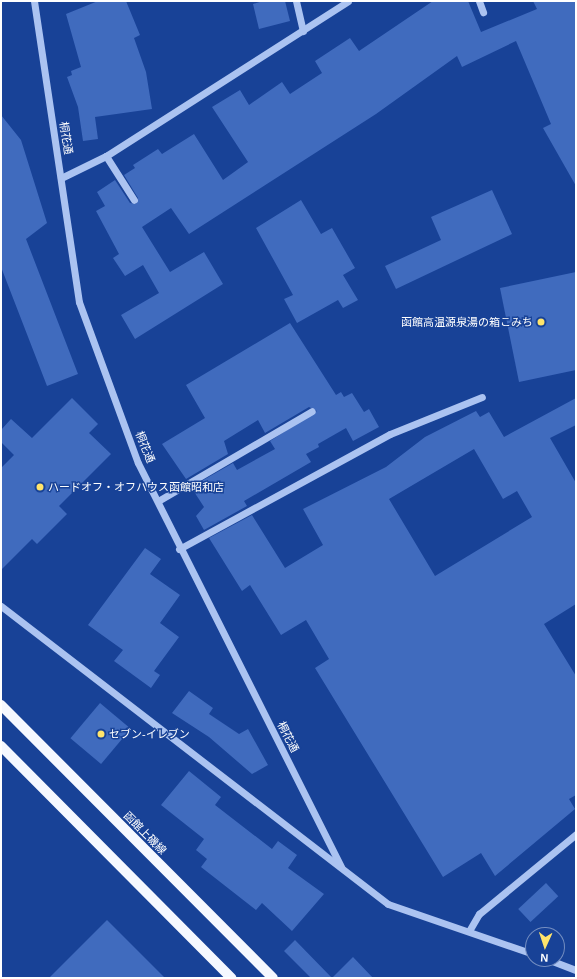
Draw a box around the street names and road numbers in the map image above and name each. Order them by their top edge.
street label: 桐花通 [57,121,75,155]
street label: 桐花通 [133,429,157,465]
street label: 桐花通 [275,719,301,755]
street label: 函館上磯線 [121,809,169,857]

